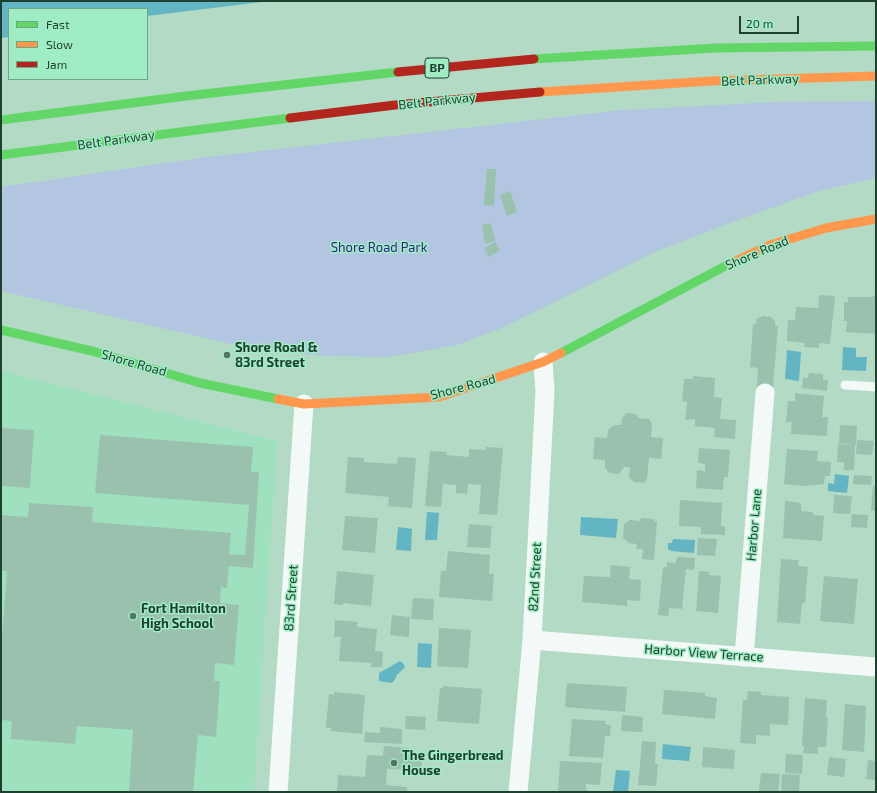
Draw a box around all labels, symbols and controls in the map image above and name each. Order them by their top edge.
legend [8,8,148,80]
scale bar [741,8,801,34]
text: 20 m [746,16,773,30]
text: Fast [46,17,69,31]
text: Slow [46,37,73,51]
text: Jam [46,57,67,71]
road number: BP [425,58,449,78]
street label: Belt Parkway [721,71,799,89]
street label: Belt Parkway [397,89,477,113]
street label: Belt Parkway [76,127,156,153]
street label: Shore Road [723,233,791,273]
park label: Shore Road Park [331,240,427,256]
place label: Shore Road & 83rd Street [235,340,318,371]
street label: Shore Road [100,346,168,380]
marker: Shore Road & 83rd Street [222,350,232,360]
street label: Shore Road [429,371,497,403]
street label: Harbor Lane [743,488,765,562]
street label: 82nd Street [525,542,545,612]
street label: 83rd Street [281,564,301,632]
place label: Fort Hamilton High School [141,601,226,632]
marker: Fort Hamilton High School [128,611,138,621]
street label: Harbor View Terrace [644,641,764,665]
place label: The Gingerbread House [402,748,504,779]
marker: The Gingerbread House [389,758,399,768]

